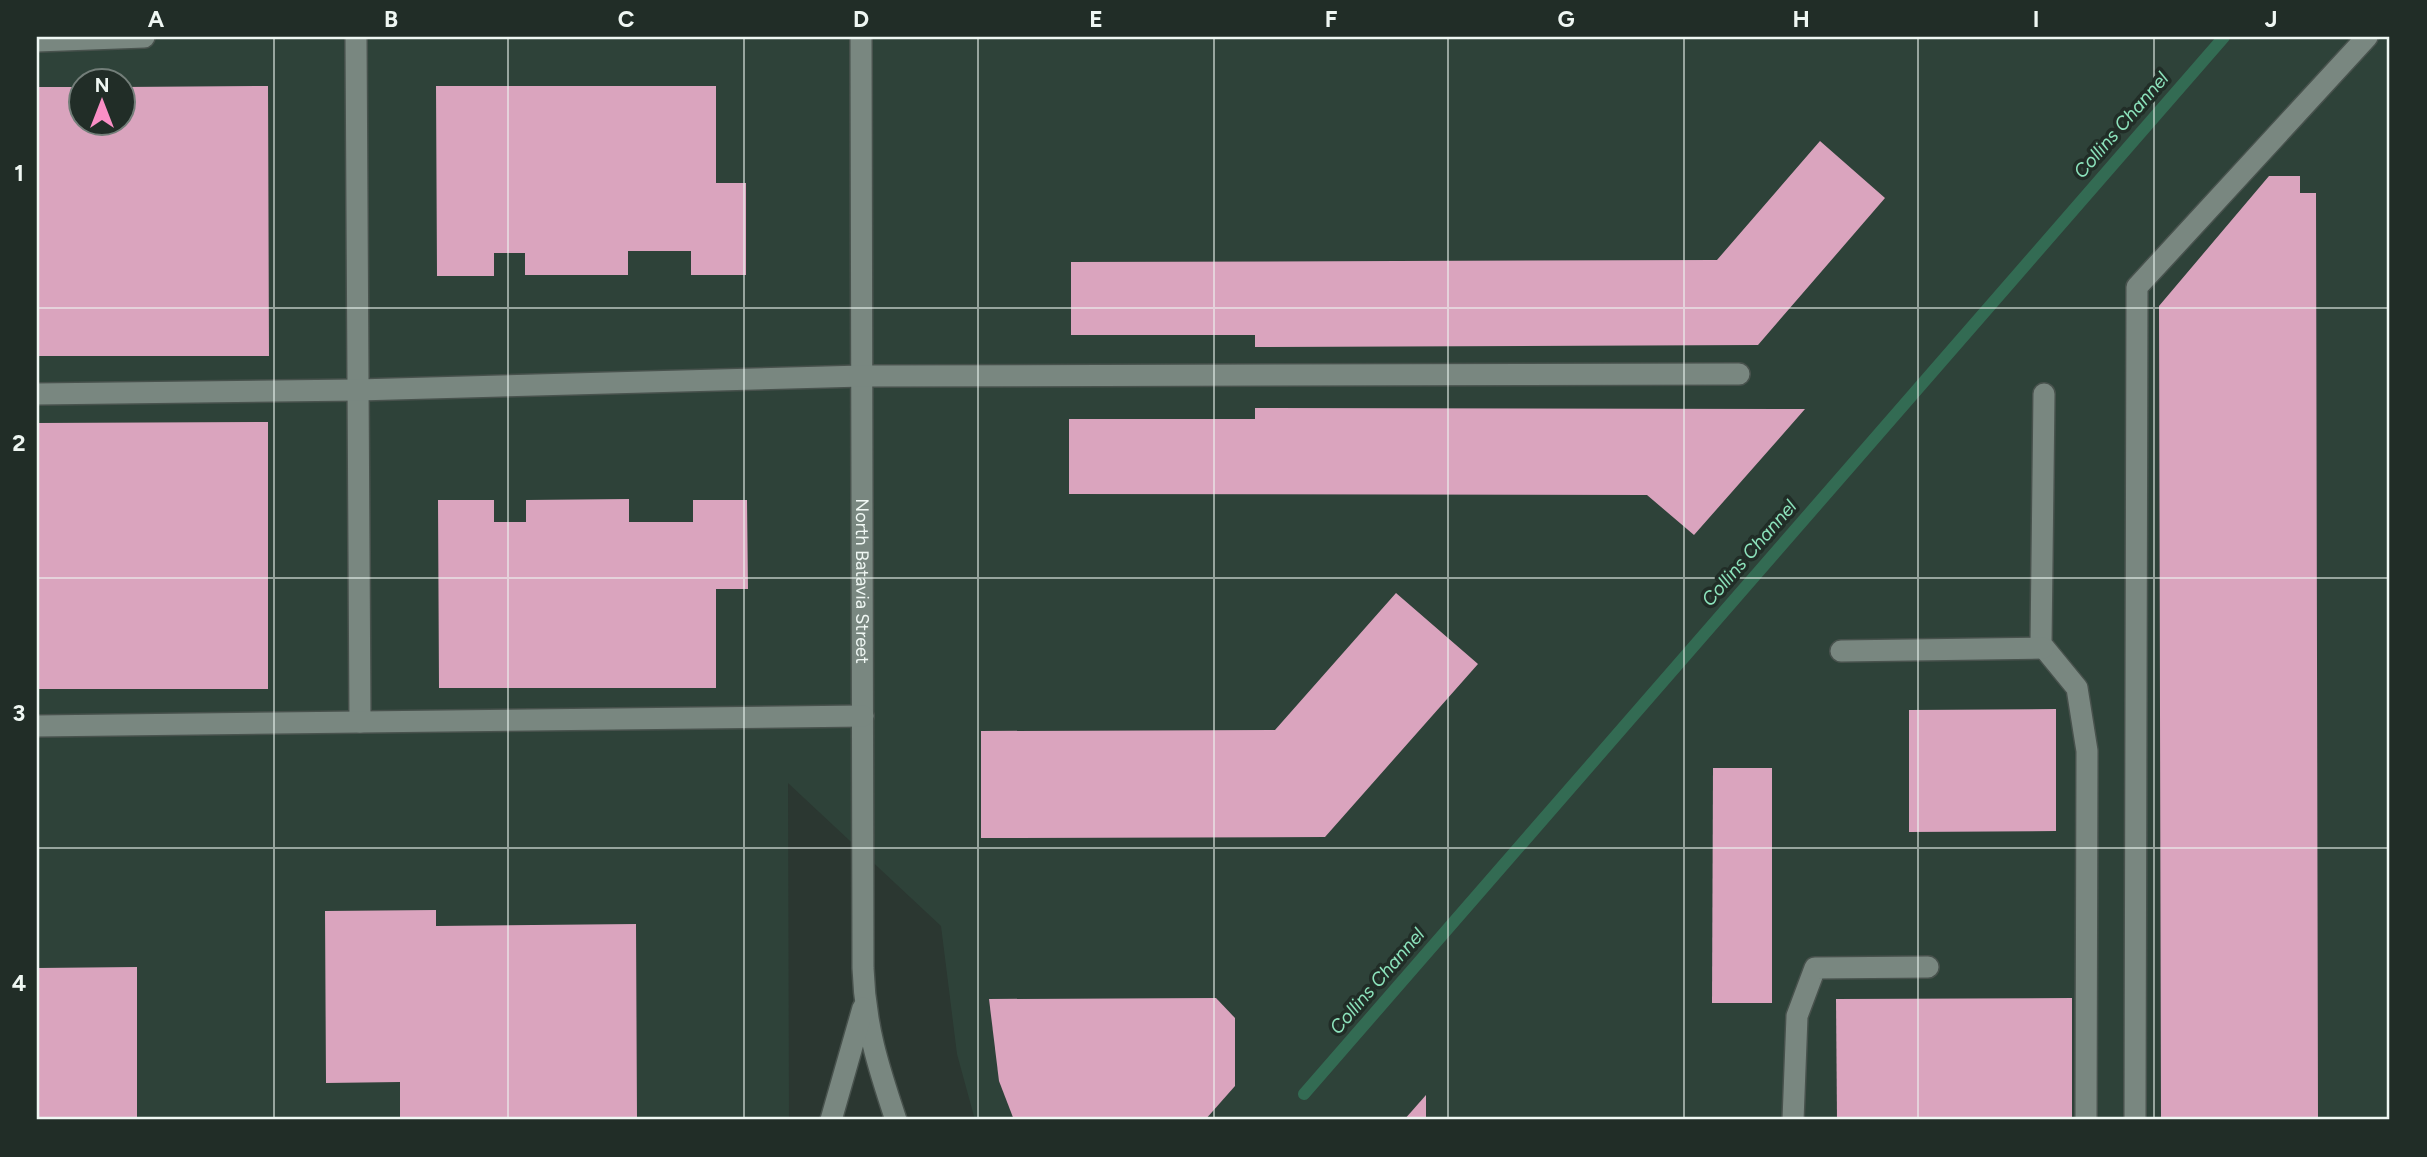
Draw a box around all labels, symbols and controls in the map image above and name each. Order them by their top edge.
text: A [148,5,165,33]
text: B [384,5,398,33]
text: C [618,5,635,33]
text: D [853,5,869,33]
text: E [1089,5,1103,33]
text: F [1325,5,1338,33]
text: G [1557,5,1575,33]
text: H [1792,5,1810,33]
text: I [2033,5,2039,33]
text: J [2265,5,2277,33]
north arrow [66,66,136,136]
water label: Collins Channel [2069,67,2174,183]
text: N [95,74,109,97]
text: 1 [14,159,24,187]
text: 2 [12,429,26,457]
water label: Collins Channel [1697,495,1802,611]
street label: North Batavia Street [851,498,873,664]
text: 3 [13,699,25,727]
water label: Collins Channel [1325,923,1430,1039]
text: 4 [12,969,26,997]

